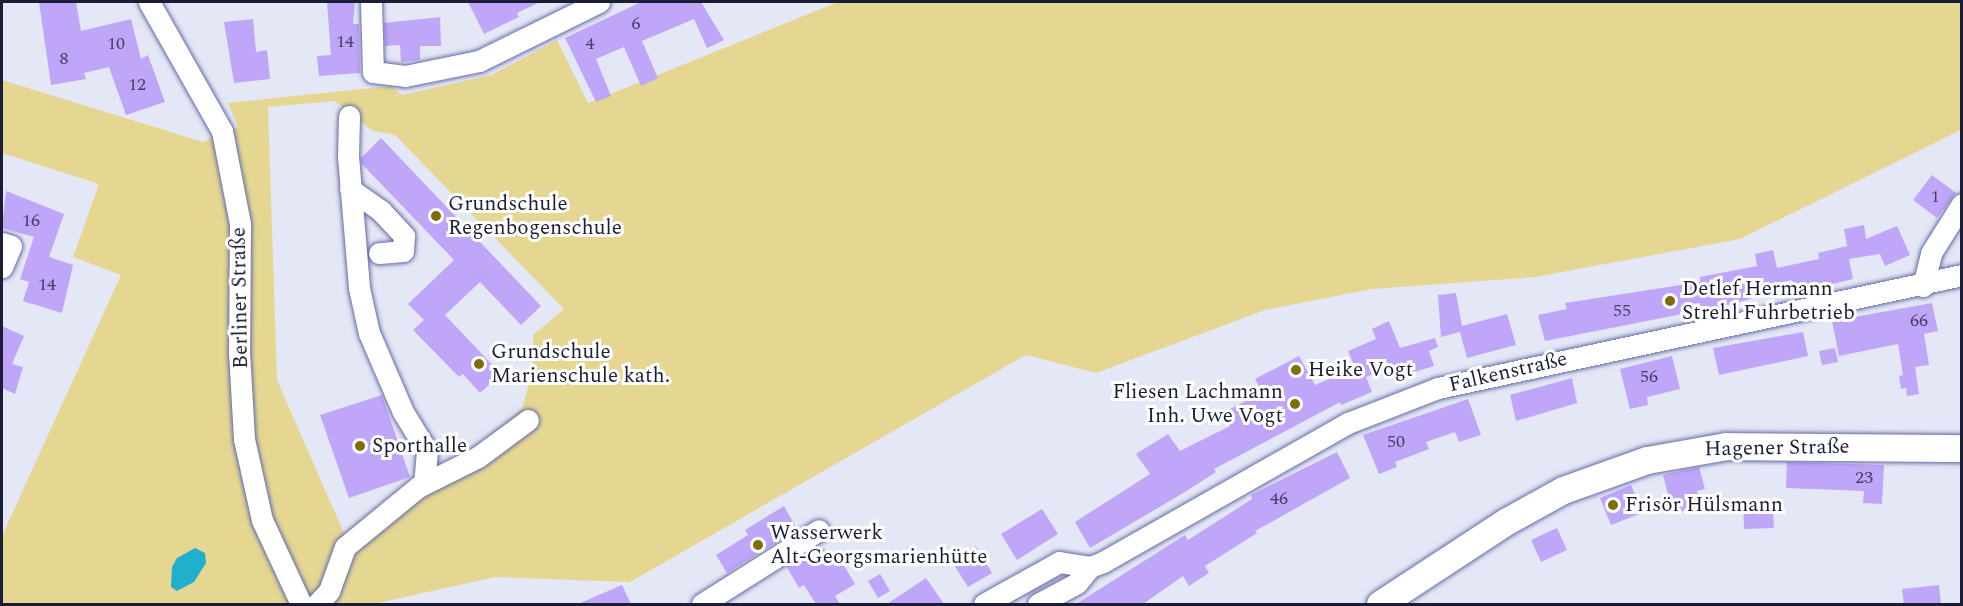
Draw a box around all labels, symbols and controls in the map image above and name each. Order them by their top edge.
house number: 6 [632,13,640,35]
house number: 14 [336,31,354,53]
house number: 10 [107,33,125,55]
house number: 4 [586,33,594,55]
house number: 8 [60,48,68,70]
house number: 12 [128,74,146,96]
house number: 1 [1931,186,1939,208]
place label: Grundschule Regenbogenschule [448,191,622,241]
marker: Grundschule Regenbogenschule [429,209,443,223]
house number: 16 [22,210,40,232]
street label: Berliner Straße [226,227,254,369]
house number: 14 [38,274,56,296]
place label: Detlef Hermann Strehl Fuhrbetrieb [1682,276,1855,326]
marker: Detlef Hermann Strehl Fuhrbetrieb [1663,294,1677,308]
house number: 55 [1613,300,1631,322]
house number: 66 [1910,310,1928,332]
place label: Grundschule Marienschule kath. [491,339,670,389]
street label: Falkenstraße [1446,346,1570,398]
marker: Grundschule Marienschule kath. [472,357,486,371]
place label: Heike Vogt [1308,357,1413,383]
marker: Heike Vogt [1289,363,1303,377]
house number: 56 [1640,366,1658,388]
place label: Fliesen Lachmann Inh. Uwe Vogt [1112,379,1283,429]
marker: Fliesen Lachmann Inh. Uwe Vogt [1288,397,1302,411]
house number: 50 [1387,431,1405,453]
place label: Sporthalle [372,433,467,459]
street label: Hagener Straße [1704,434,1850,462]
marker: Sporthalle [353,439,367,453]
house number: 23 [1855,467,1873,489]
house number: 46 [1270,488,1288,510]
place label: Frisör Hülsmann [1625,492,1783,518]
marker: Frisör Hülsmann [1606,498,1620,512]
place label: Wasserwerk Alt-Georgsmarienhütte [770,520,987,570]
marker: Wasserwerk Alt-Georgsmarienhütte [751,538,765,552]

